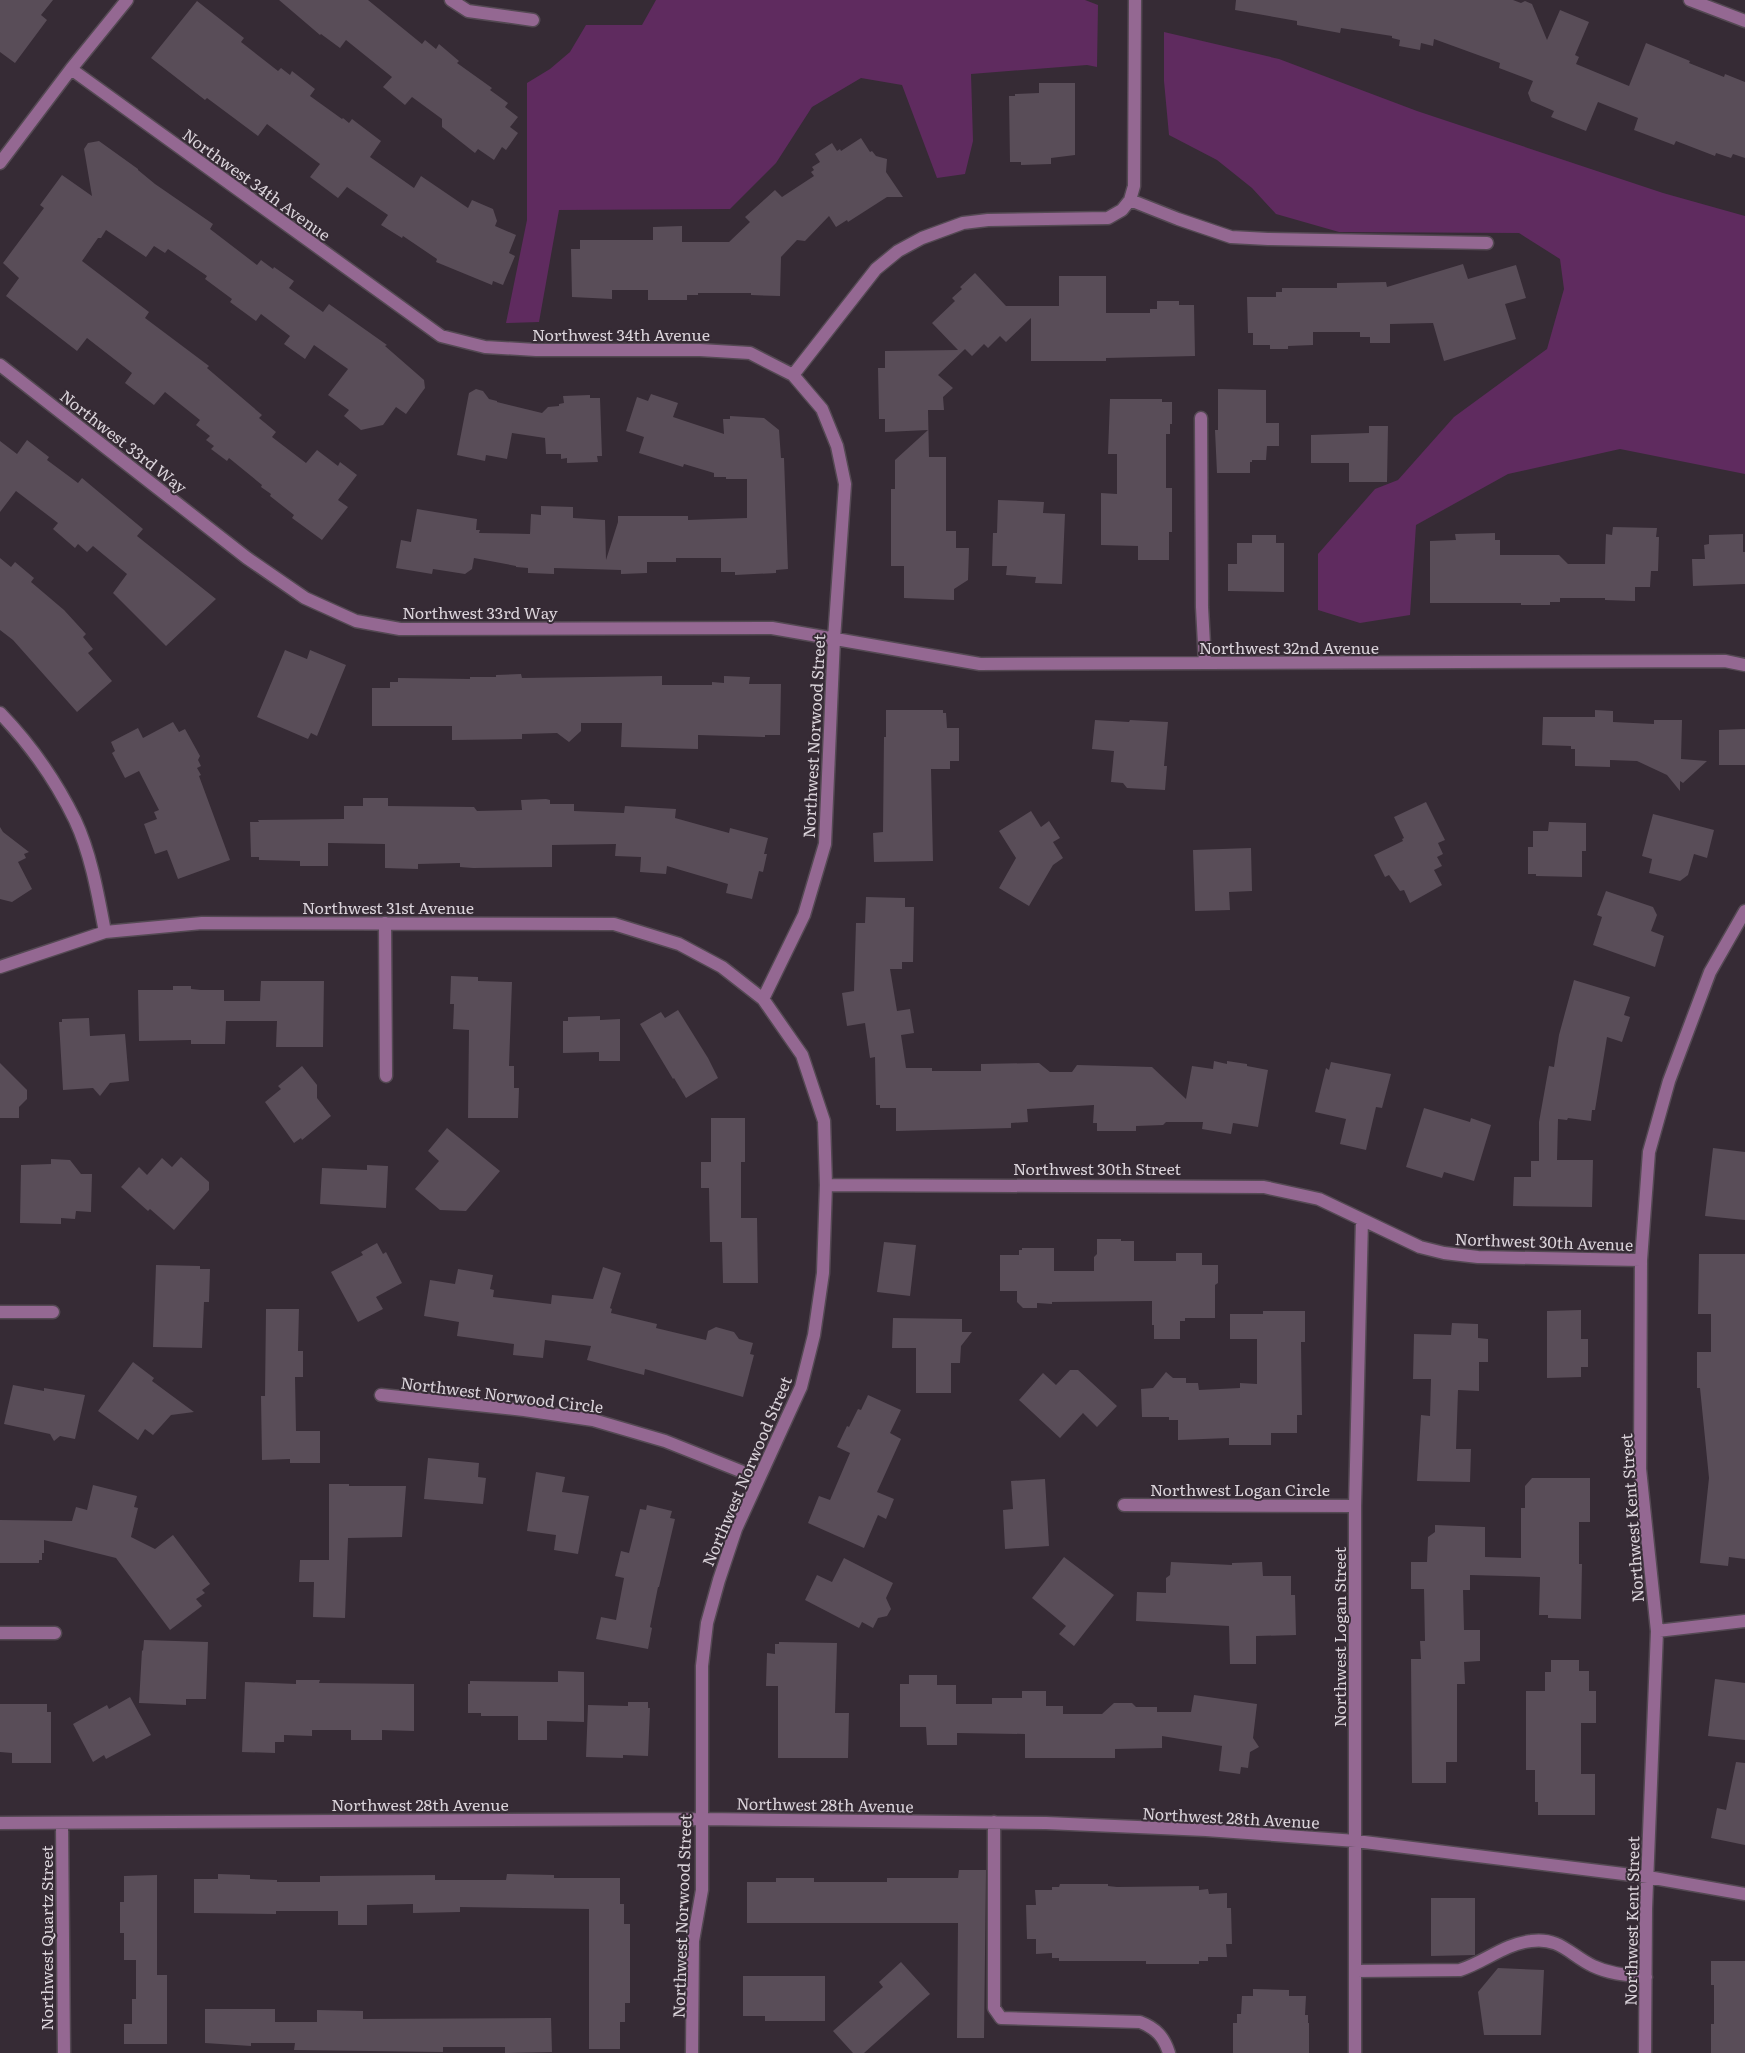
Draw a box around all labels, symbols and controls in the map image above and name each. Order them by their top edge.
street label: Northwest 34th Avenue [178,122,336,246]
street label: Northwest 34th Avenue [532,322,710,346]
street label: Northwest 33rd Way [55,384,193,499]
street label: Northwest 33rd Way [402,600,559,624]
street label: Northwest Norwood Street [796,633,830,839]
street label: Northwest 32nd Avenue [1199,635,1379,659]
street label: Northwest 31st Avenue [302,895,474,919]
street label: Northwest 30th Street [1013,1156,1182,1180]
street label: Northwest 30th Avenue [1454,1226,1634,1256]
street label: Northwest Norwood Circle [399,1370,605,1418]
street label: Northwest Norwood Street [695,1372,797,1570]
street label: Northwest Kent Street [1613,1432,1649,1603]
street label: Northwest Logan Circle [1150,1477,1330,1501]
street label: Northwest Logan Street [1327,1546,1351,1727]
street label: Northwest 28th Avenue [736,1790,914,1818]
street label: Northwest 28th Avenue [331,1792,509,1816]
street label: Northwest 28th Avenue [1142,1800,1320,1834]
street label: Northwest Norwood Street [665,1813,697,2019]
street label: Northwest Kent Street [1618,1835,1644,2006]
street label: Northwest Quartz Street [34,1845,58,2031]

